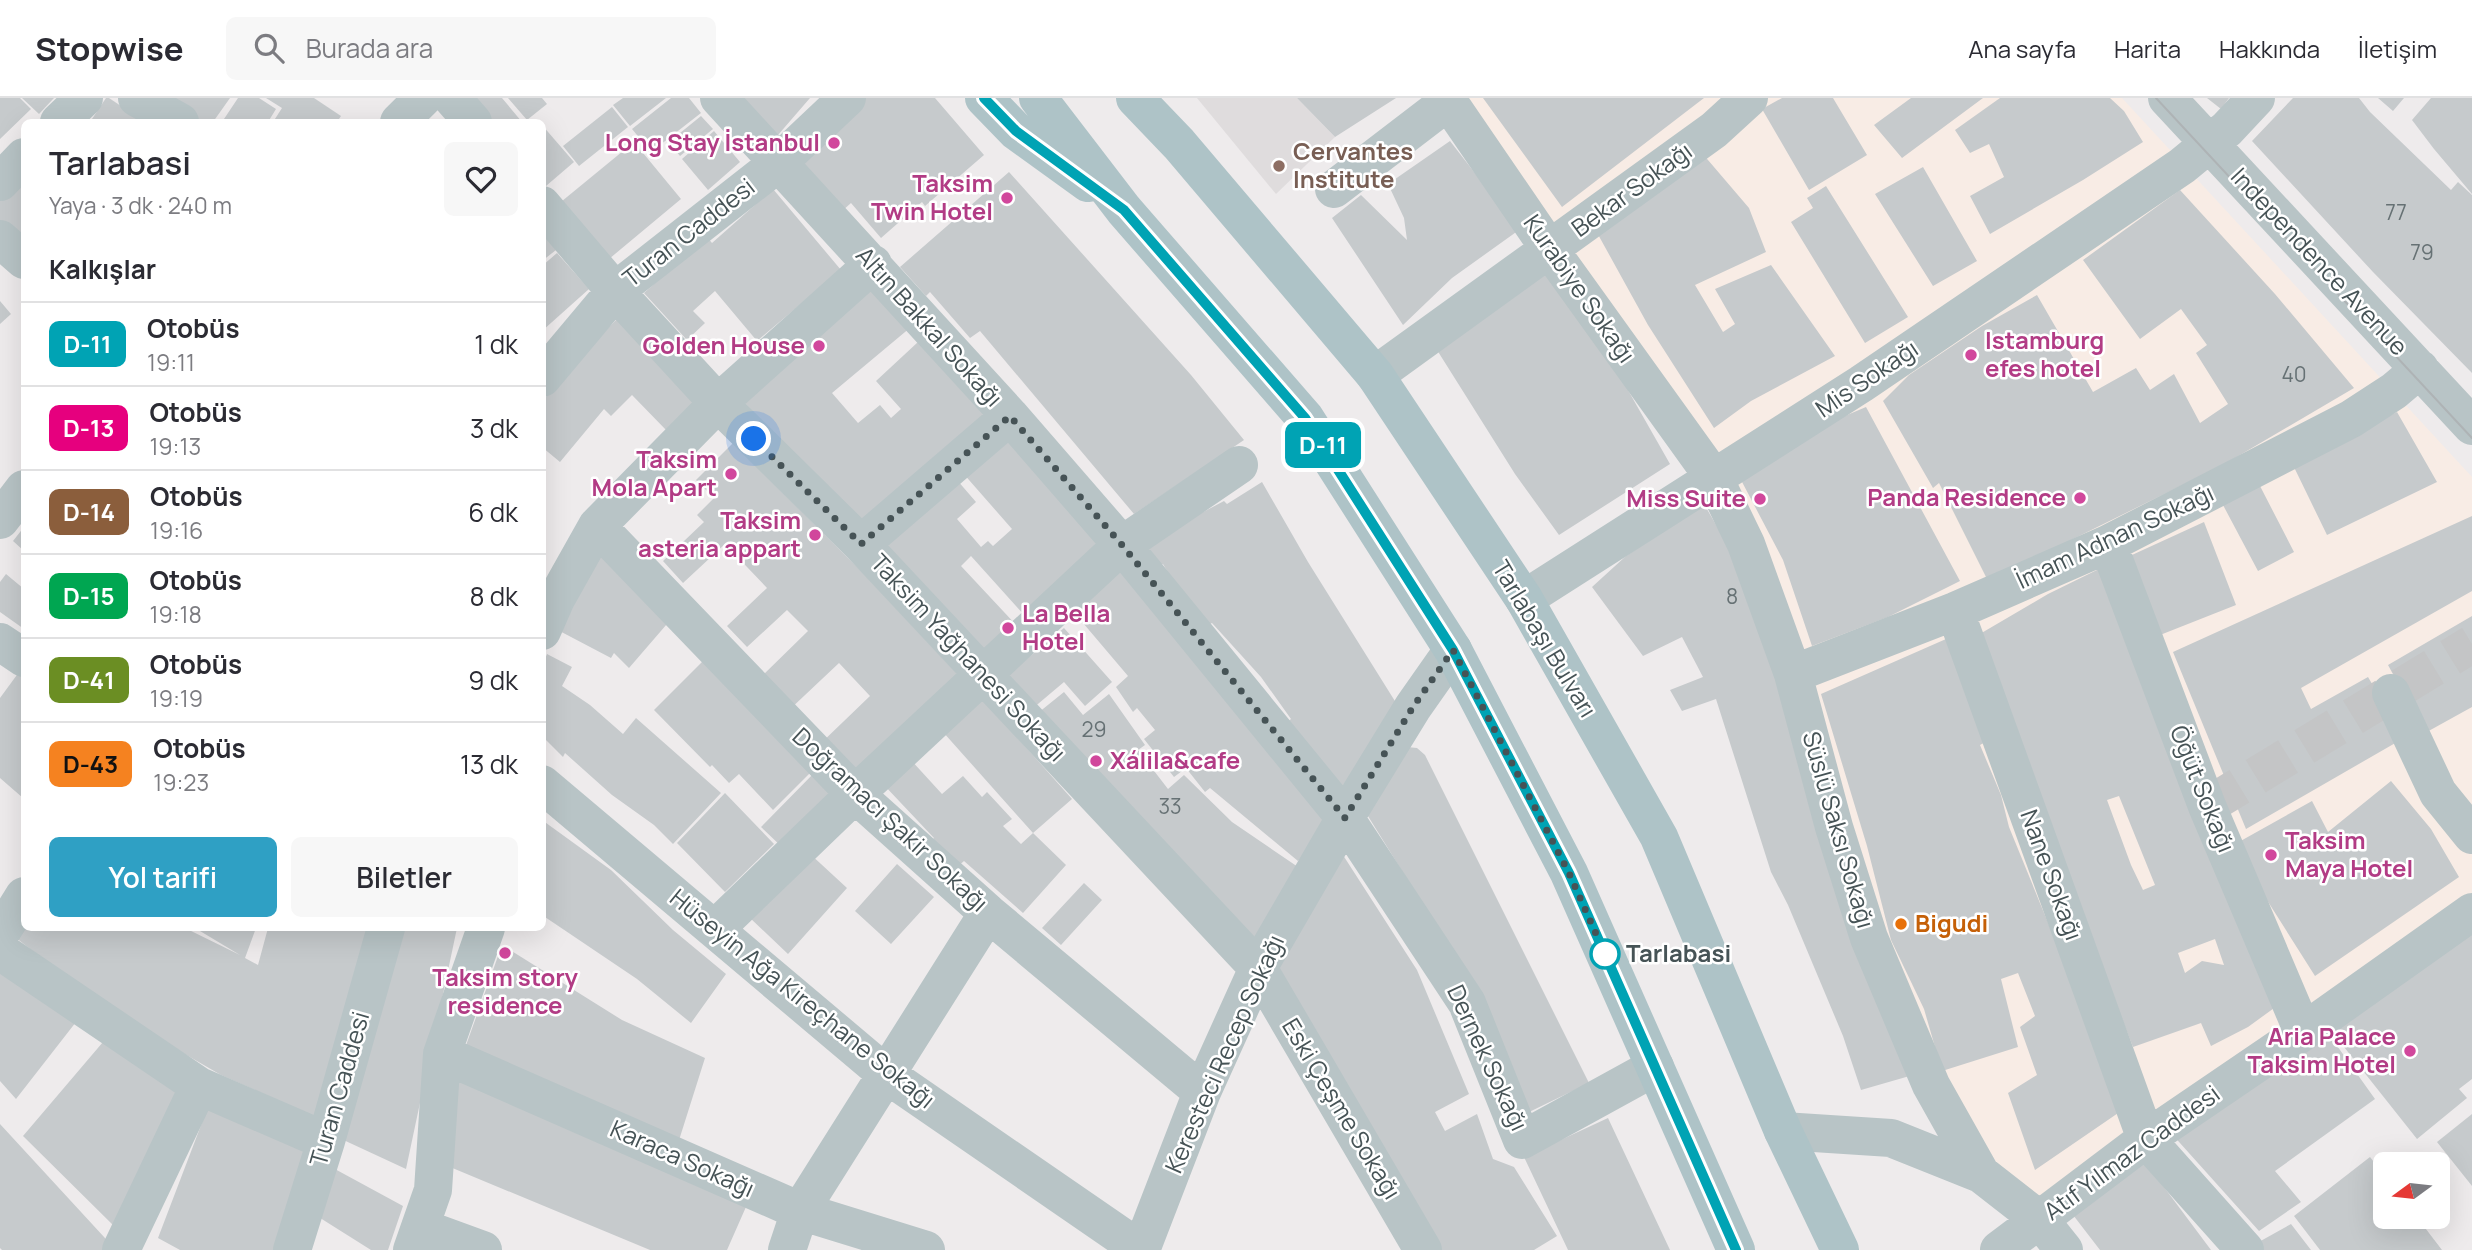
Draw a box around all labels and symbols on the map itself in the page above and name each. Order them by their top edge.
place label: Long Stay İstanbul [605,125,820,158]
place label: Cervantes Institute [1293,134,1413,195]
street label: Bekar Sokağı [1564,134,1698,244]
marker: Long Stay İstanbul [826,135,842,151]
marker: Cervantes Institute [1271,158,1287,174]
street label: Independence Avenue [2224,160,2416,362]
place label: Taksim Twin Hotel [871,166,993,227]
street label: Turan Caddesi [615,170,761,294]
marker: Taksim Twin Hotel [999,190,1015,206]
house number: 77 [2385,198,2407,226]
street label: Kurabiye Sokağı [1517,207,1644,369]
house number: 79 [2410,238,2434,266]
street label: Altın Bakkal Sokağı [849,239,1011,413]
place label: Istamburg efes hotel [1985,323,2104,384]
place label: Golden House [643,328,805,361]
street label: Mis Sokağı [1808,331,1924,424]
marker: Golden House [811,338,827,354]
marker: Istamburg efes hotel [1963,347,1979,363]
house number: 40 [2281,360,2307,388]
your location [736,421,771,456]
line badge: D-11 [1274,422,1372,468]
place label: Taksim Mola Apart [592,442,717,503]
marker: Taksim Mola Apart [723,466,739,482]
street label: İmam Adnan Sokağı [2010,475,2219,596]
place label: Panda Residence [1867,480,2066,513]
place label: Miss Suite [1626,481,1746,514]
marker: Panda Residence [2072,490,2088,506]
marker: Miss Suite [1752,491,1768,507]
place label: Taksim asteria appart [638,503,801,564]
marker: Taksim asteria appart [807,527,823,543]
street label: Taksim Yağhanesi Sokağı [864,546,1074,768]
street label: Tarlabaşı Bulvarı [1485,554,1605,723]
house number: 8 [1726,582,1738,610]
place label: La Bella Hotel [1022,596,1110,657]
marker: La Bella Hotel [1000,620,1016,636]
house number: 29 [1081,715,1107,743]
street label: Doğramacı Şakir Sokağı [786,719,996,918]
street label: Öğüt Sokağı [2163,720,2244,857]
street label: Süslü Saksı Sokağı [1796,727,1883,932]
place label: Xálila&cafe [1110,743,1240,776]
marker: Xálila&cafe [1088,753,1104,769]
house number: 33 [1158,792,1182,820]
street label: Nane Sokağı [2014,805,2091,944]
place label: Taksim Maya Hotel [2285,823,2413,884]
marker: Taksim Maya Hotel [2263,847,2279,863]
street label: Hüseyin Ağa Kireçhane Sokağı [663,880,942,1115]
place label: Bigudi [1915,906,1988,939]
marker: Bigudi [1893,916,1909,932]
street label: Keresteci Recep Sokağı [1156,929,1291,1178]
place label: Tarlabasi [1626,936,1731,969]
marker: Tarlabasi [1590,939,1620,969]
marker: Taksim story residence [497,945,513,961]
place label: Taksim story residence [432,960,578,1021]
street label: Dernek Sokağı [1440,979,1537,1136]
street label: Turan Caddesi [301,1008,376,1170]
street label: Eski Çeşme Sokağı [1275,1012,1409,1205]
place label: Aria Palace Taksim Hotel [2247,1019,2396,1080]
marker: Aria Palace Taksim Hotel [2402,1043,2418,1059]
street label: Atıf Yılmaz Caddesi [2036,1077,2226,1227]
street label: Karaca Sokağı [605,1111,760,1204]
north arrow [2373,1152,2450,1228]

